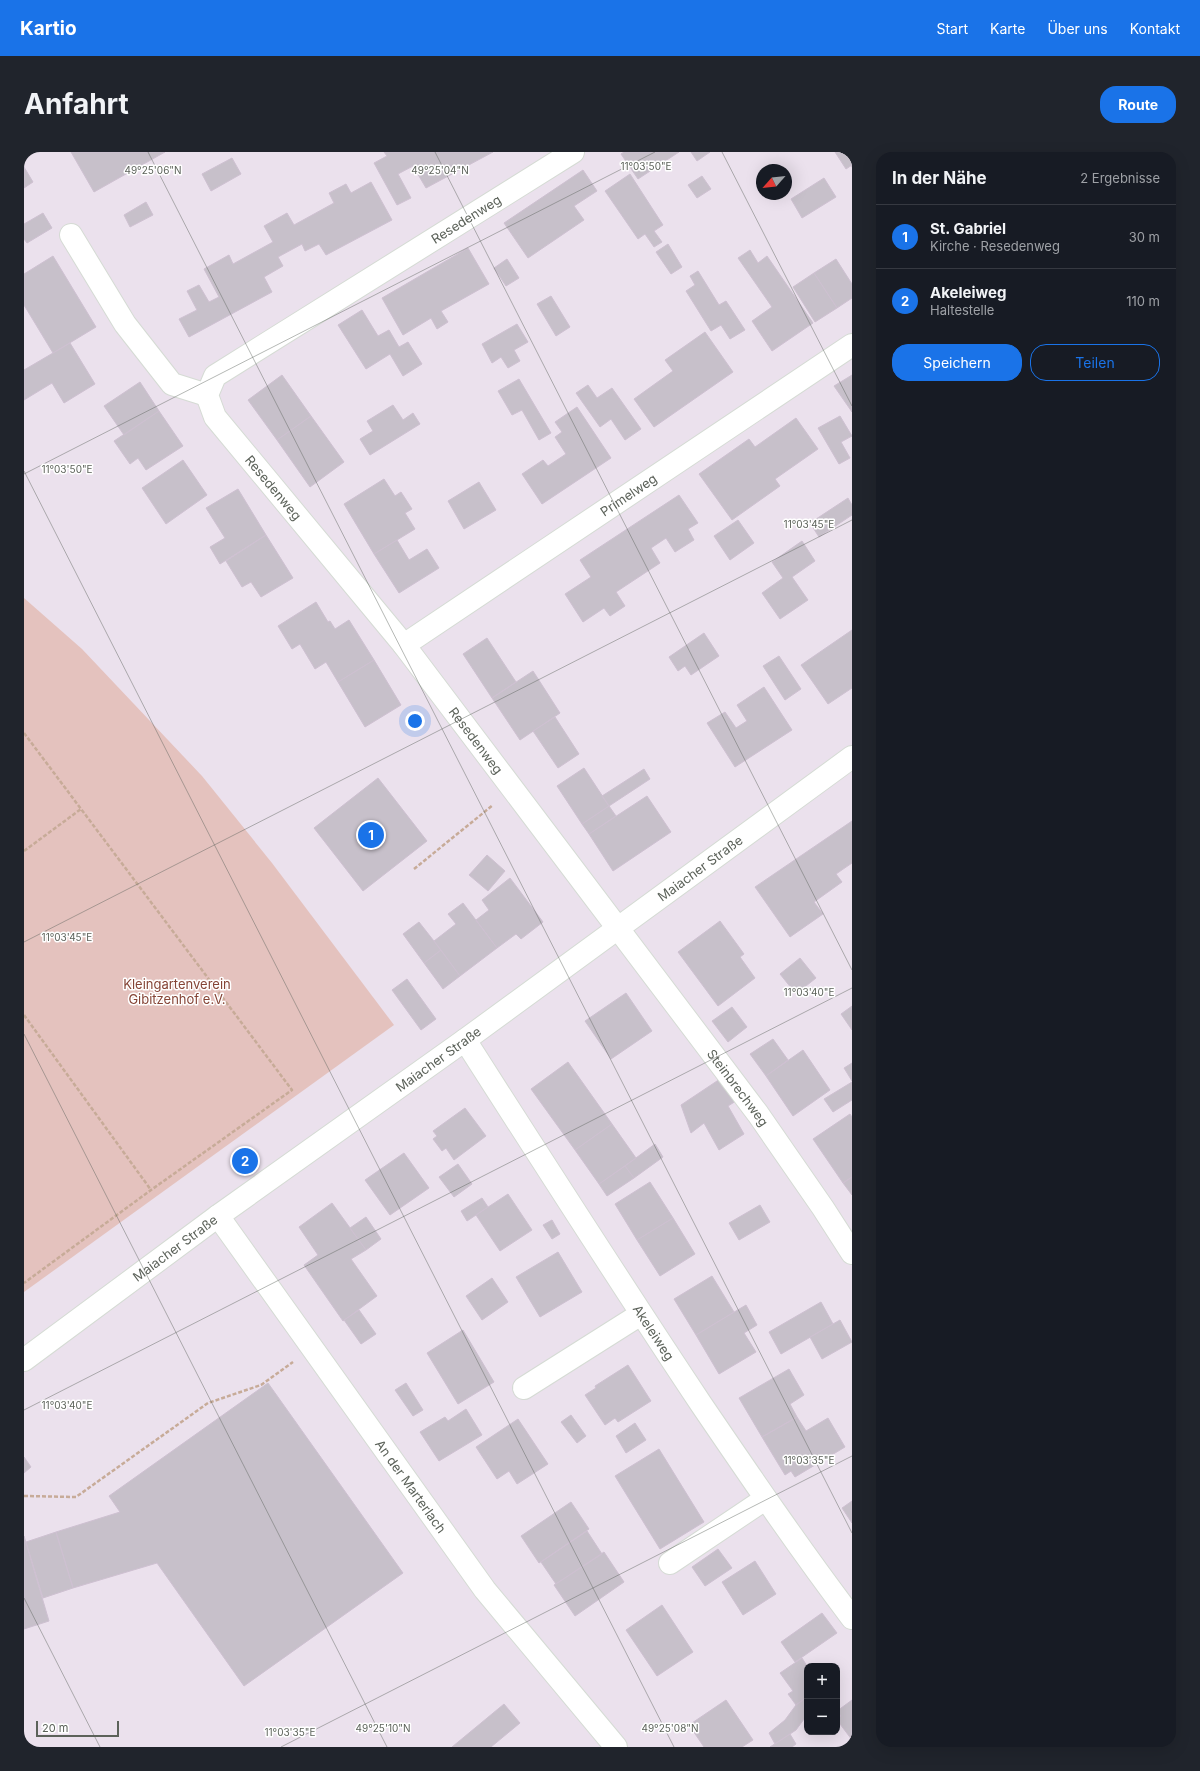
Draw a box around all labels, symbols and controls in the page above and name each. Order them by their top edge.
text: Kartio [20,17,77,40]
text: Start [936,20,968,37]
text: Karte [990,20,1025,37]
text: Über uns [1047,20,1108,37]
text: Kontakt [1130,20,1180,37]
button: Route [1100,86,1176,123]
text: Anfahrt [24,87,129,121]
text: 11°03'50"E [620,160,672,172]
text: 49°25'06"N [124,164,182,176]
text: 49°25'04"N [411,164,469,176]
north arrow [756,164,792,200]
text: In der Nähe [892,168,987,188]
text: 2 Ergebnisse [1080,170,1160,186]
street label: Resedenweg [428,191,504,247]
text: St. Gabriel [930,219,1006,238]
text: 1 [902,229,908,245]
text: 30 m [1129,229,1160,245]
text: Kirche · Resedenweg [930,238,1060,254]
text: Akeleiweg [930,283,1007,302]
text: 2 [901,293,909,309]
text: 110 m [1126,293,1160,309]
text: Haltestelle [930,302,994,318]
button: Speichern [892,344,1022,381]
button: Teilen [1030,344,1160,381]
street label: Resedenweg [242,452,305,523]
text: 11°03'50"E [41,463,93,475]
street label: Primelweg [597,470,660,519]
text: 11°03'45"E [784,518,834,530]
street label: Resedenweg [446,704,506,777]
your location [405,711,425,731]
pin: 1 [358,820,384,850]
street label: Maiacher Straße [654,832,746,905]
text: 11°03'45"E [42,931,92,943]
park label: Kleingartenverein Gibitzenhof e.V. [123,976,231,1007]
text: 11°03'40"E [784,986,835,998]
street label: Maiacher Straße [392,1023,484,1095]
street label: Steinbrechweg [704,1046,772,1129]
pin: 2 [232,1146,258,1176]
street label: Maiacher Straße [130,1211,220,1285]
street label: Akeleiweg [630,1302,678,1363]
text: 11°03'40"E [42,1399,93,1411]
street label: An der Marterlach [372,1436,450,1536]
text: 11°03'35"E [783,1454,835,1466]
map controls [804,1663,840,1735]
button: + [804,1663,840,1699]
button: − [804,1699,840,1735]
scale bar [36,1719,119,1738]
text: 20 m [42,1721,68,1735]
text: 49°25'10"N [356,1722,410,1734]
text: 49°25'08"N [641,1722,699,1734]
text: 11°03'35"E [264,1726,316,1738]

